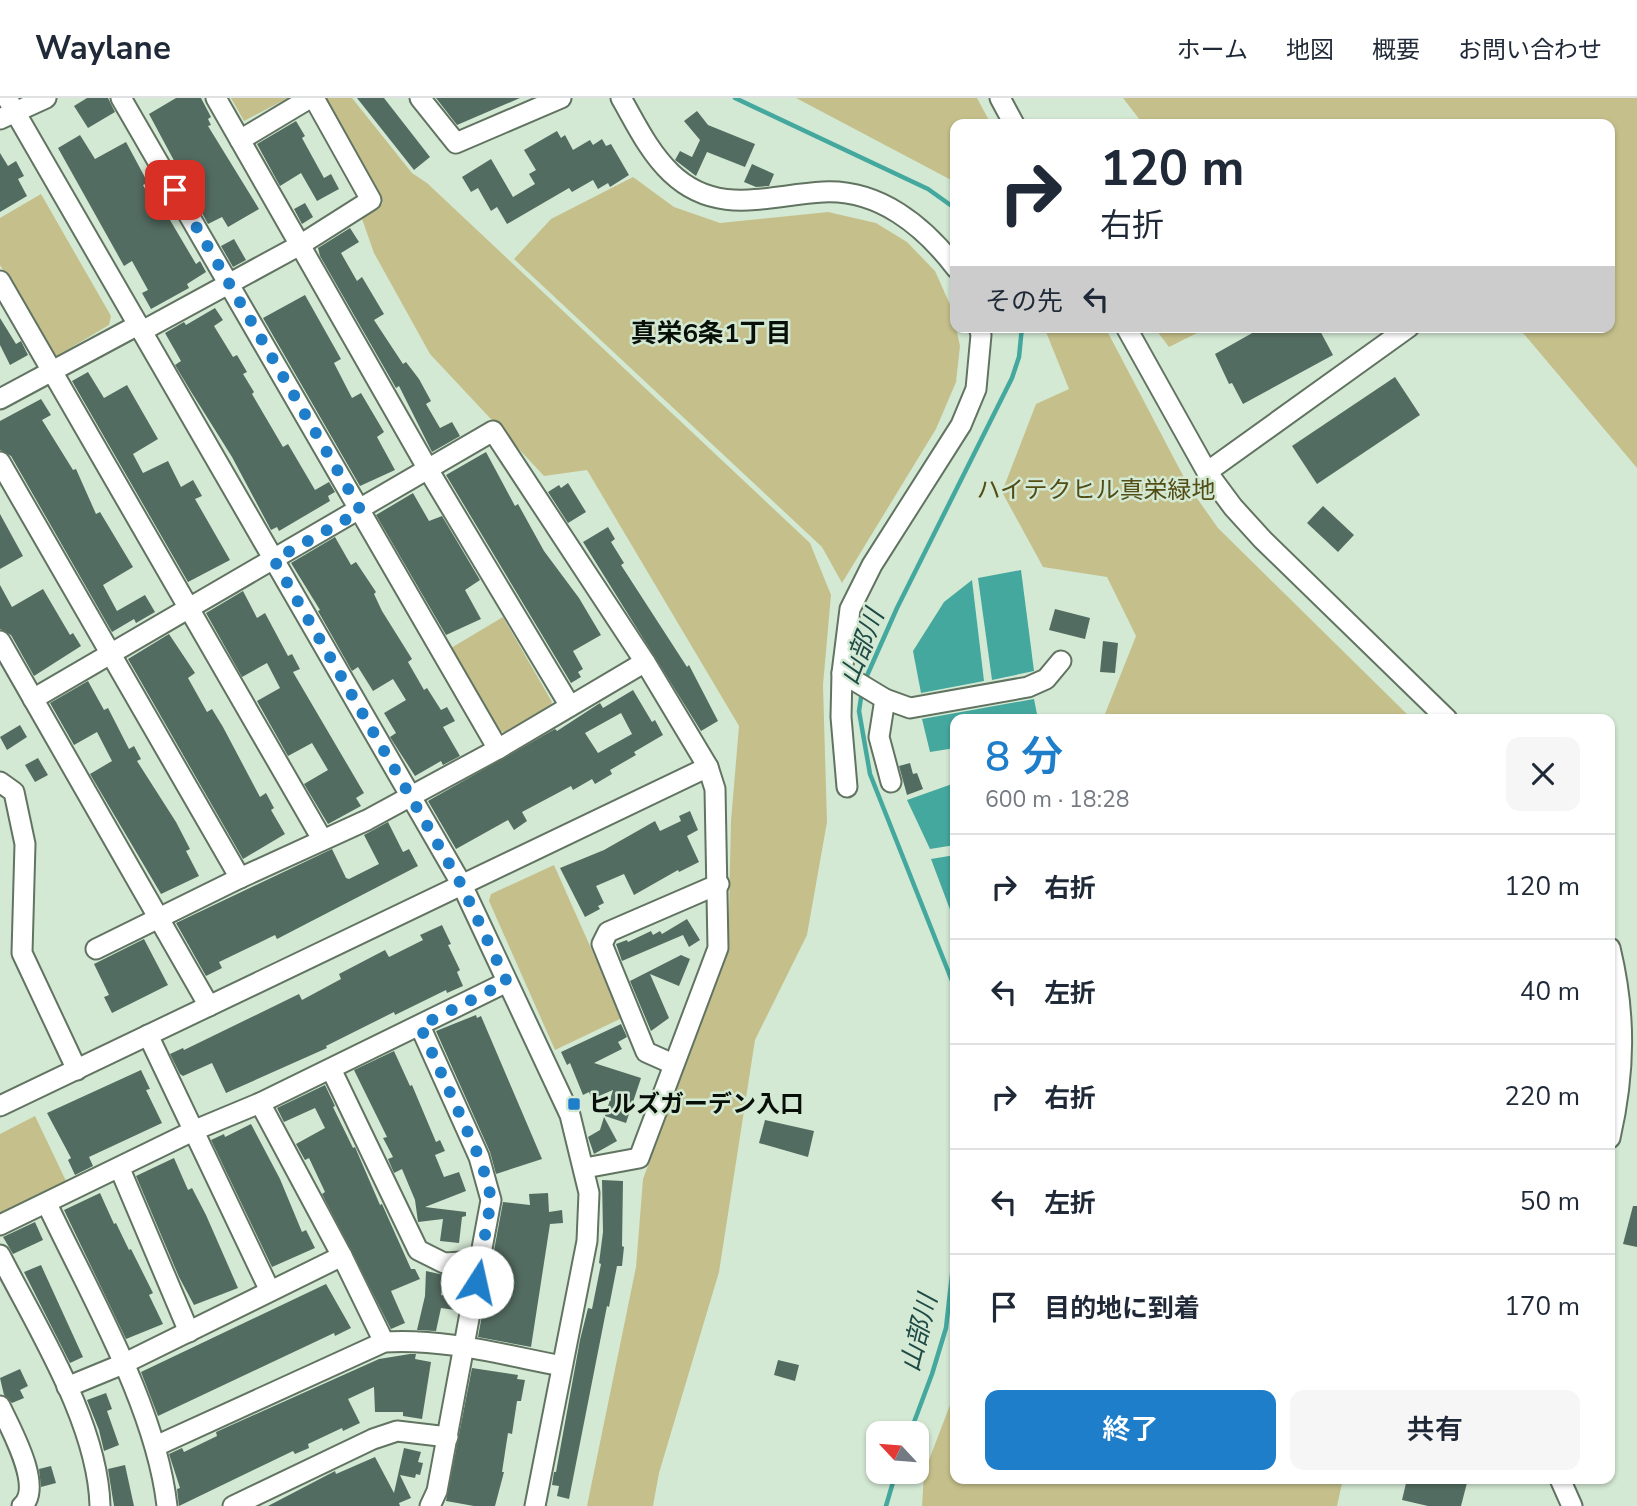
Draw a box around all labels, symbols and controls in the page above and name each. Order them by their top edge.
text: Waylane [35,26,171,71]
text: ホーム [1177,34,1248,66]
text: 地図 [1286,34,1334,66]
text: 概要 [1372,34,1420,66]
text: お問い合わせ [1458,34,1602,66]
text: 120 m [1100,135,1244,202]
icon: right [985,147,1076,238]
pin [145,160,205,220]
icon: arrive [156,171,194,209]
text: 右折 [1100,204,1164,247]
icon: left [1077,280,1115,318]
text: その先 [985,284,1063,319]
district label: 真栄6条1丁目 [630,316,792,351]
park label: ハイテクヒル真栄緑地 [976,474,1216,506]
water label: 山部川 [832,602,893,690]
text: 8 分 [985,729,1063,786]
button: close [1506,737,1580,811]
text: 600 m · 18:28 [985,784,1130,815]
icon: right [985,868,1023,906]
text: 120 m [1504,869,1580,904]
text: 右折 [1044,871,1096,906]
icon: left [985,973,1023,1011]
text: 40 m [1520,974,1580,1009]
text: 左折 [1044,976,1096,1011]
icon: right [985,1078,1023,1116]
text: 220 m [1504,1079,1580,1114]
text: 右折 [1044,1081,1096,1116]
place label: ヒルズガーデン入口 [588,1088,804,1120]
marker: ヒルズガーデン入口 [566,1096,582,1112]
icon: left [985,1183,1023,1221]
text: 50 m [1520,1184,1580,1219]
text: 左折 [1044,1186,1096,1221]
position arrow [440,1245,514,1319]
water label: 山部川 [893,1288,946,1375]
icon: arrive [985,1288,1023,1326]
text: 170 m [1504,1289,1580,1324]
text: 目的地に到着 [1044,1291,1200,1326]
button: 終了 [985,1390,1276,1470]
button: 共有 [1290,1390,1580,1470]
north arrow [866,1421,929,1484]
map controls [866,1421,929,1484]

